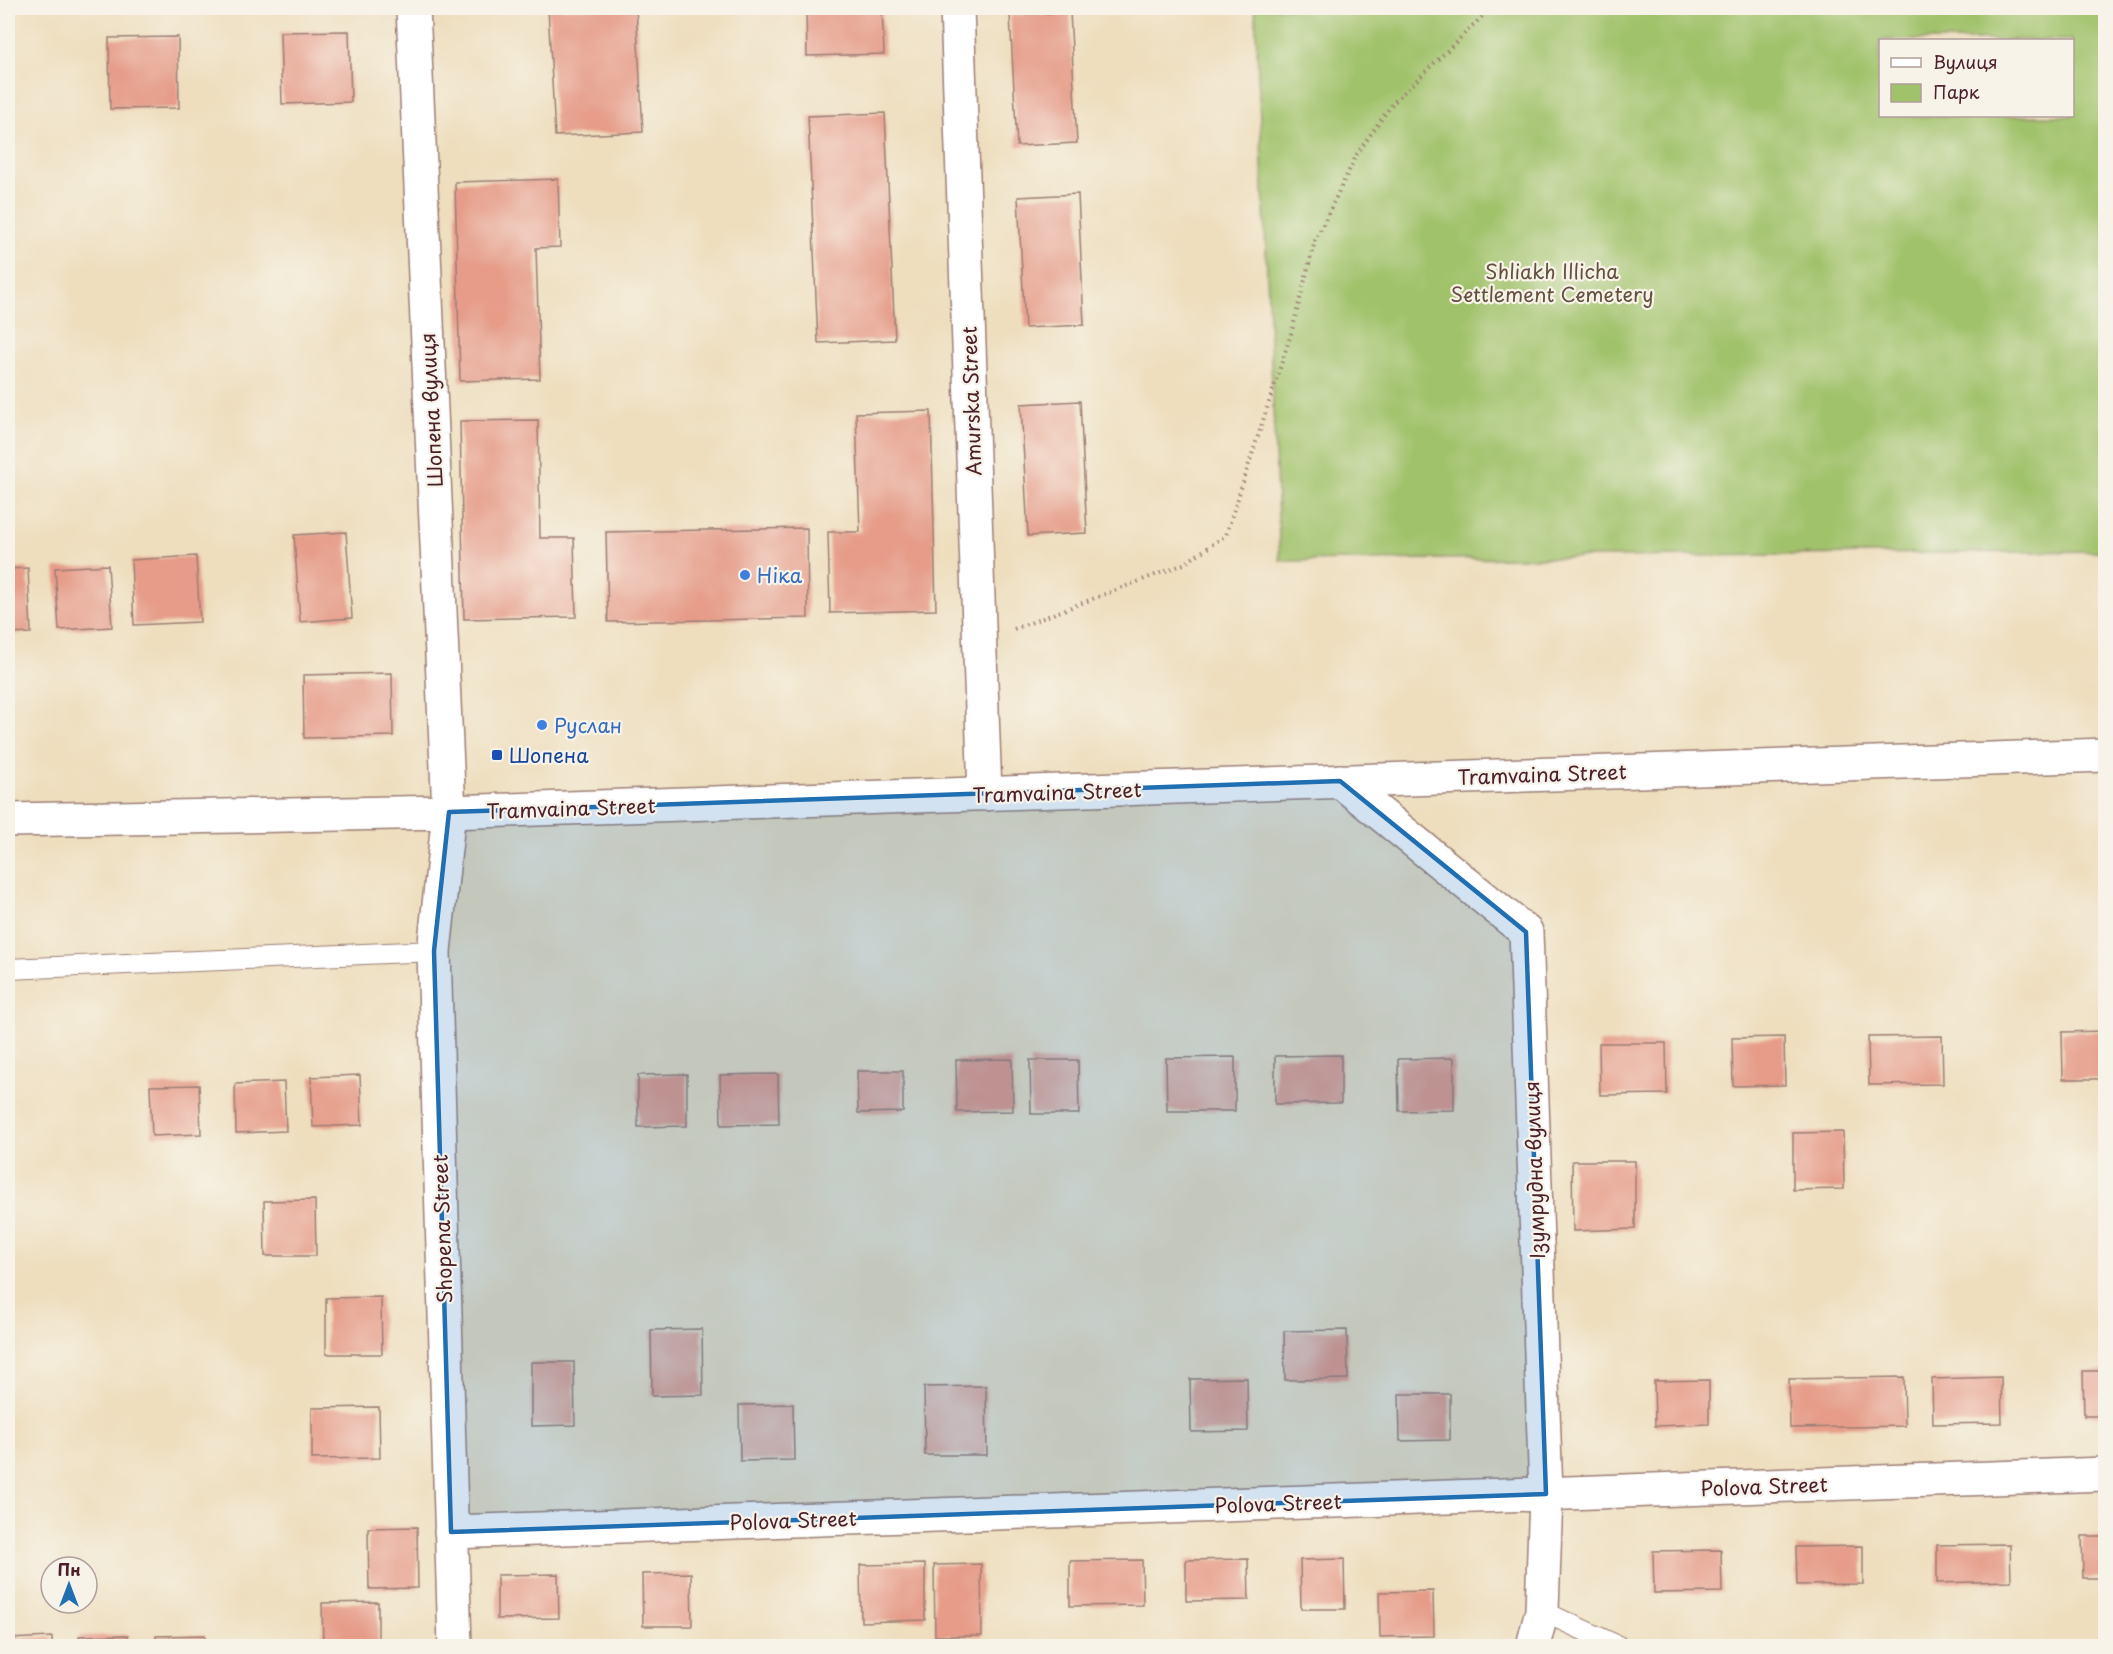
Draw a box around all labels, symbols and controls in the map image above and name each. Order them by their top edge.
legend [1879,39,2074,117]
text: Вулиця [1933,48,1998,75]
text: Парк [1933,78,1980,105]
park label: Shliakh Illicha Settlement Cemetery [1450,256,1654,309]
street label: Amurska Street [953,326,989,476]
street label: Шопена вулиця [412,332,450,488]
place label: Ніка [757,560,803,590]
marker: Ніка [738,568,752,582]
place label: Руслан [554,710,622,740]
marker: Руслан [535,718,549,732]
place label: Шопена [509,740,589,770]
marker: Шопена [490,748,504,762]
street label: Tramvaina Street [1457,756,1627,792]
street label: Tramvaina Street [972,774,1142,810]
street label: Tramvaina Street [486,790,656,826]
street label: Ізумрудна вулиця [1516,1080,1552,1260]
street label: Shopena Street [424,1154,460,1304]
street label: Polova Street [1700,1469,1828,1503]
street label: Polova Street [1214,1486,1342,1520]
street label: Polova Street [729,1503,857,1537]
north arrow [39,1555,99,1615]
text: Пн [57,1557,81,1581]

